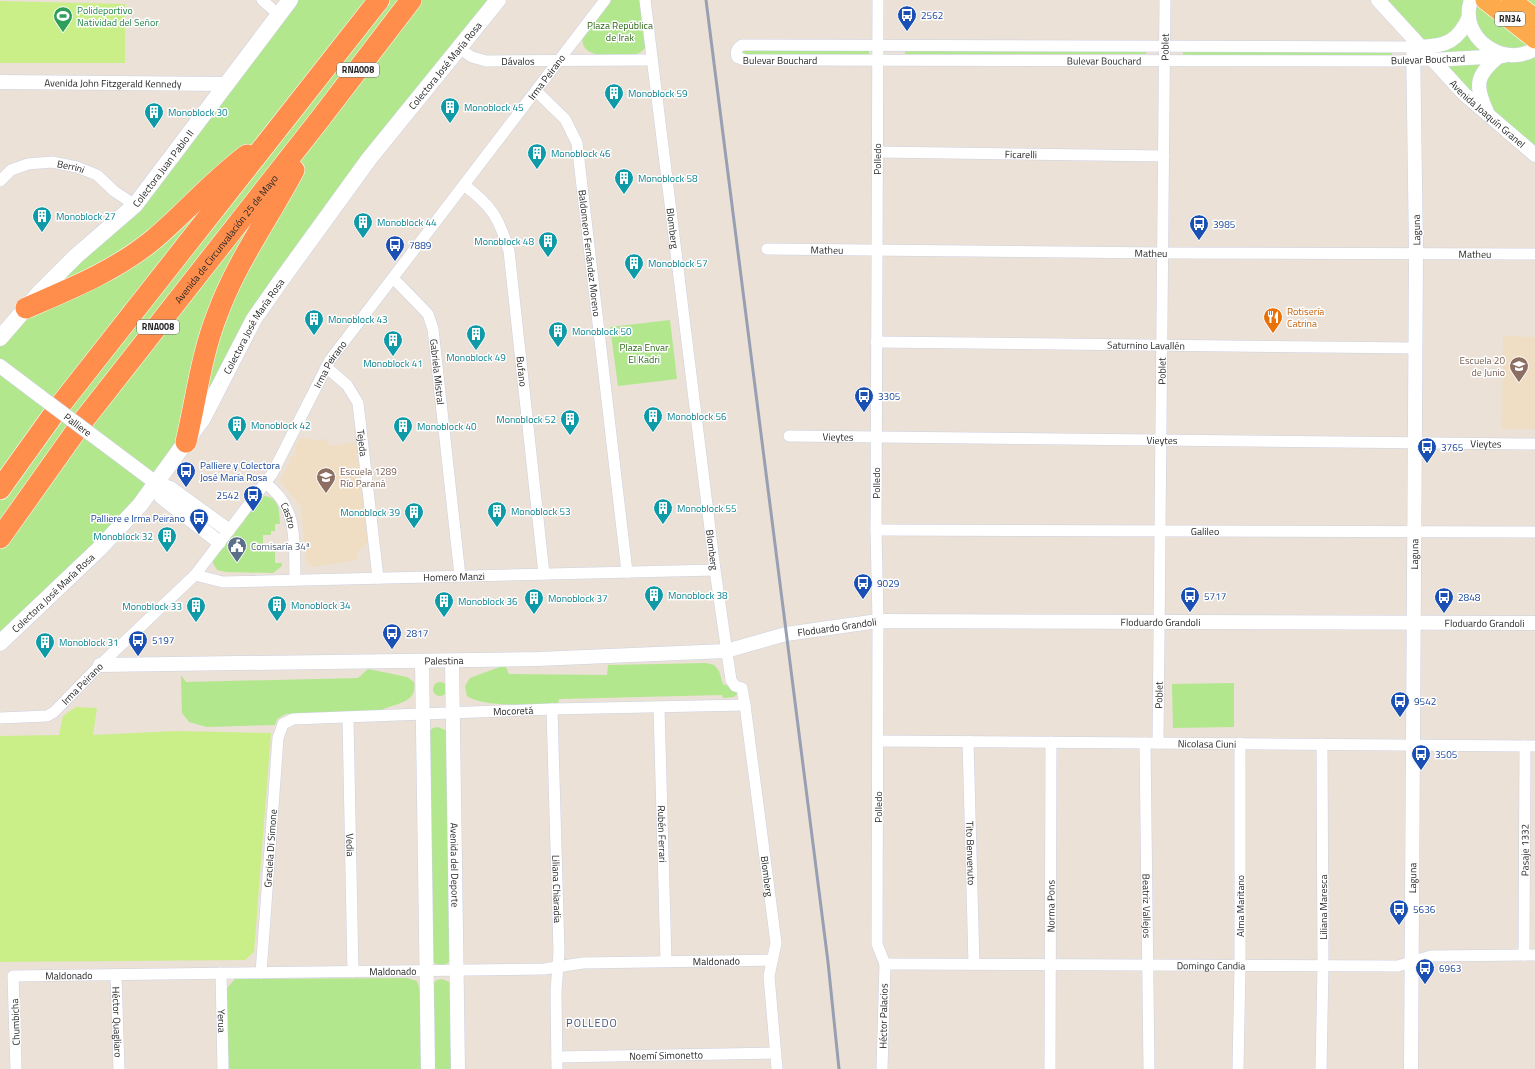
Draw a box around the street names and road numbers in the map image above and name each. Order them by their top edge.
road number: RN34 [1495,12,1525,26]
street label: Colectora José María Rosa [405,19,486,113]
street label: Poblet [1157,33,1173,61]
street label: Irma Peirano [524,51,569,103]
street label: Bulevar Bouchard [1391,51,1465,68]
street label: Bulevar Bouchard [743,53,817,68]
street label: Bulevar Bouchard [1067,53,1141,69]
street label: Dávalos [501,54,535,69]
road number: RNA008 [337,63,379,77]
street label: Avenida John Fitzgerald Kennedy [44,75,182,92]
street label: Avenida Joaquín Granel [1446,76,1528,151]
street label: Colectora Juan Pablo II [129,127,197,210]
street label: Polledo [870,143,885,175]
street label: Ficarelli [1005,147,1037,162]
street label: Berrini [56,156,87,177]
street label: Avenida de Circunvalación 25 de Mayo [171,172,282,307]
street label: Baldomero Fernández Moreno [574,189,604,317]
street label: Blomberg [663,207,682,250]
street label: Laguna [1409,215,1424,245]
street label: Matheu [811,242,843,258]
street label: Matheu [1135,246,1167,261]
street label: Matheu [1459,247,1491,262]
street label: Colectora José María Rosa [220,276,288,377]
road number: RNA008 [137,320,179,334]
street label: Irma Peirano [310,337,350,391]
street label: Gabriela Mistral [426,338,448,406]
street label: Saturnino Lavallén [1107,338,1185,353]
street label: Bufano [512,356,531,387]
street label: Poblet [1154,357,1170,385]
street label: Palliere [61,410,95,440]
street label: Tejeda [353,429,371,457]
street label: Vieytes [822,429,854,445]
street label: Vieytes [1146,433,1178,448]
street label: Vieytes [1470,436,1502,452]
street label: Polledo [869,467,884,499]
street label: Castro [277,499,300,530]
street label: Galileo [1191,524,1219,539]
street label: Blomberg [702,529,722,571]
street label: Laguna [1407,539,1422,569]
street label: Colectora José María Rosa [9,550,98,636]
street label: Homero Manzi [423,569,485,585]
street label: Floduardo Grandoli [796,614,878,640]
street label: Floduardo Grandoli [1121,615,1200,630]
street label: Floduardo Grandoli [1445,616,1524,631]
street label: Palestina [424,653,464,669]
street label: Irma Peirano [58,659,106,708]
street label: Poblet [1151,681,1167,709]
street label: Mocoretá [493,703,534,719]
street label: Nicolasa Ciuni [1178,736,1236,752]
street label: Polledo [871,791,886,823]
street label: Rubén Ferrari [654,805,670,863]
street label: Graciela Di Simone [260,809,281,888]
street label: Tito Benvenuto [962,821,979,885]
street label: Avenida del Deporte [446,823,463,907]
street label: Pasaje 1332 [1517,824,1533,876]
street label: Vedia [342,833,358,857]
street label: Liliana Chiaradia [548,855,565,923]
street label: Blomberg [757,855,777,898]
street label: Laguna [1405,863,1420,893]
street label: Beatriz Vallejos [1139,874,1154,939]
street label: Alma Maritano [1233,875,1248,937]
street label: Liliana Maresca [1316,875,1331,939]
street label: Norma Pons [1043,880,1059,932]
street label: Maldonado [693,954,740,969]
street label: Domingo Candia [1177,958,1245,973]
street label: Maldonado [369,964,417,979]
street label: Maldonado [45,968,93,984]
street label: Héctor Palacios [875,983,892,1049]
street label: Héctor Quagliaro [108,986,126,1058]
street label: Chumbicha [7,998,24,1046]
street label: Yerua [214,1009,229,1033]
street label: Noemí Simonetto [629,1047,703,1064]

